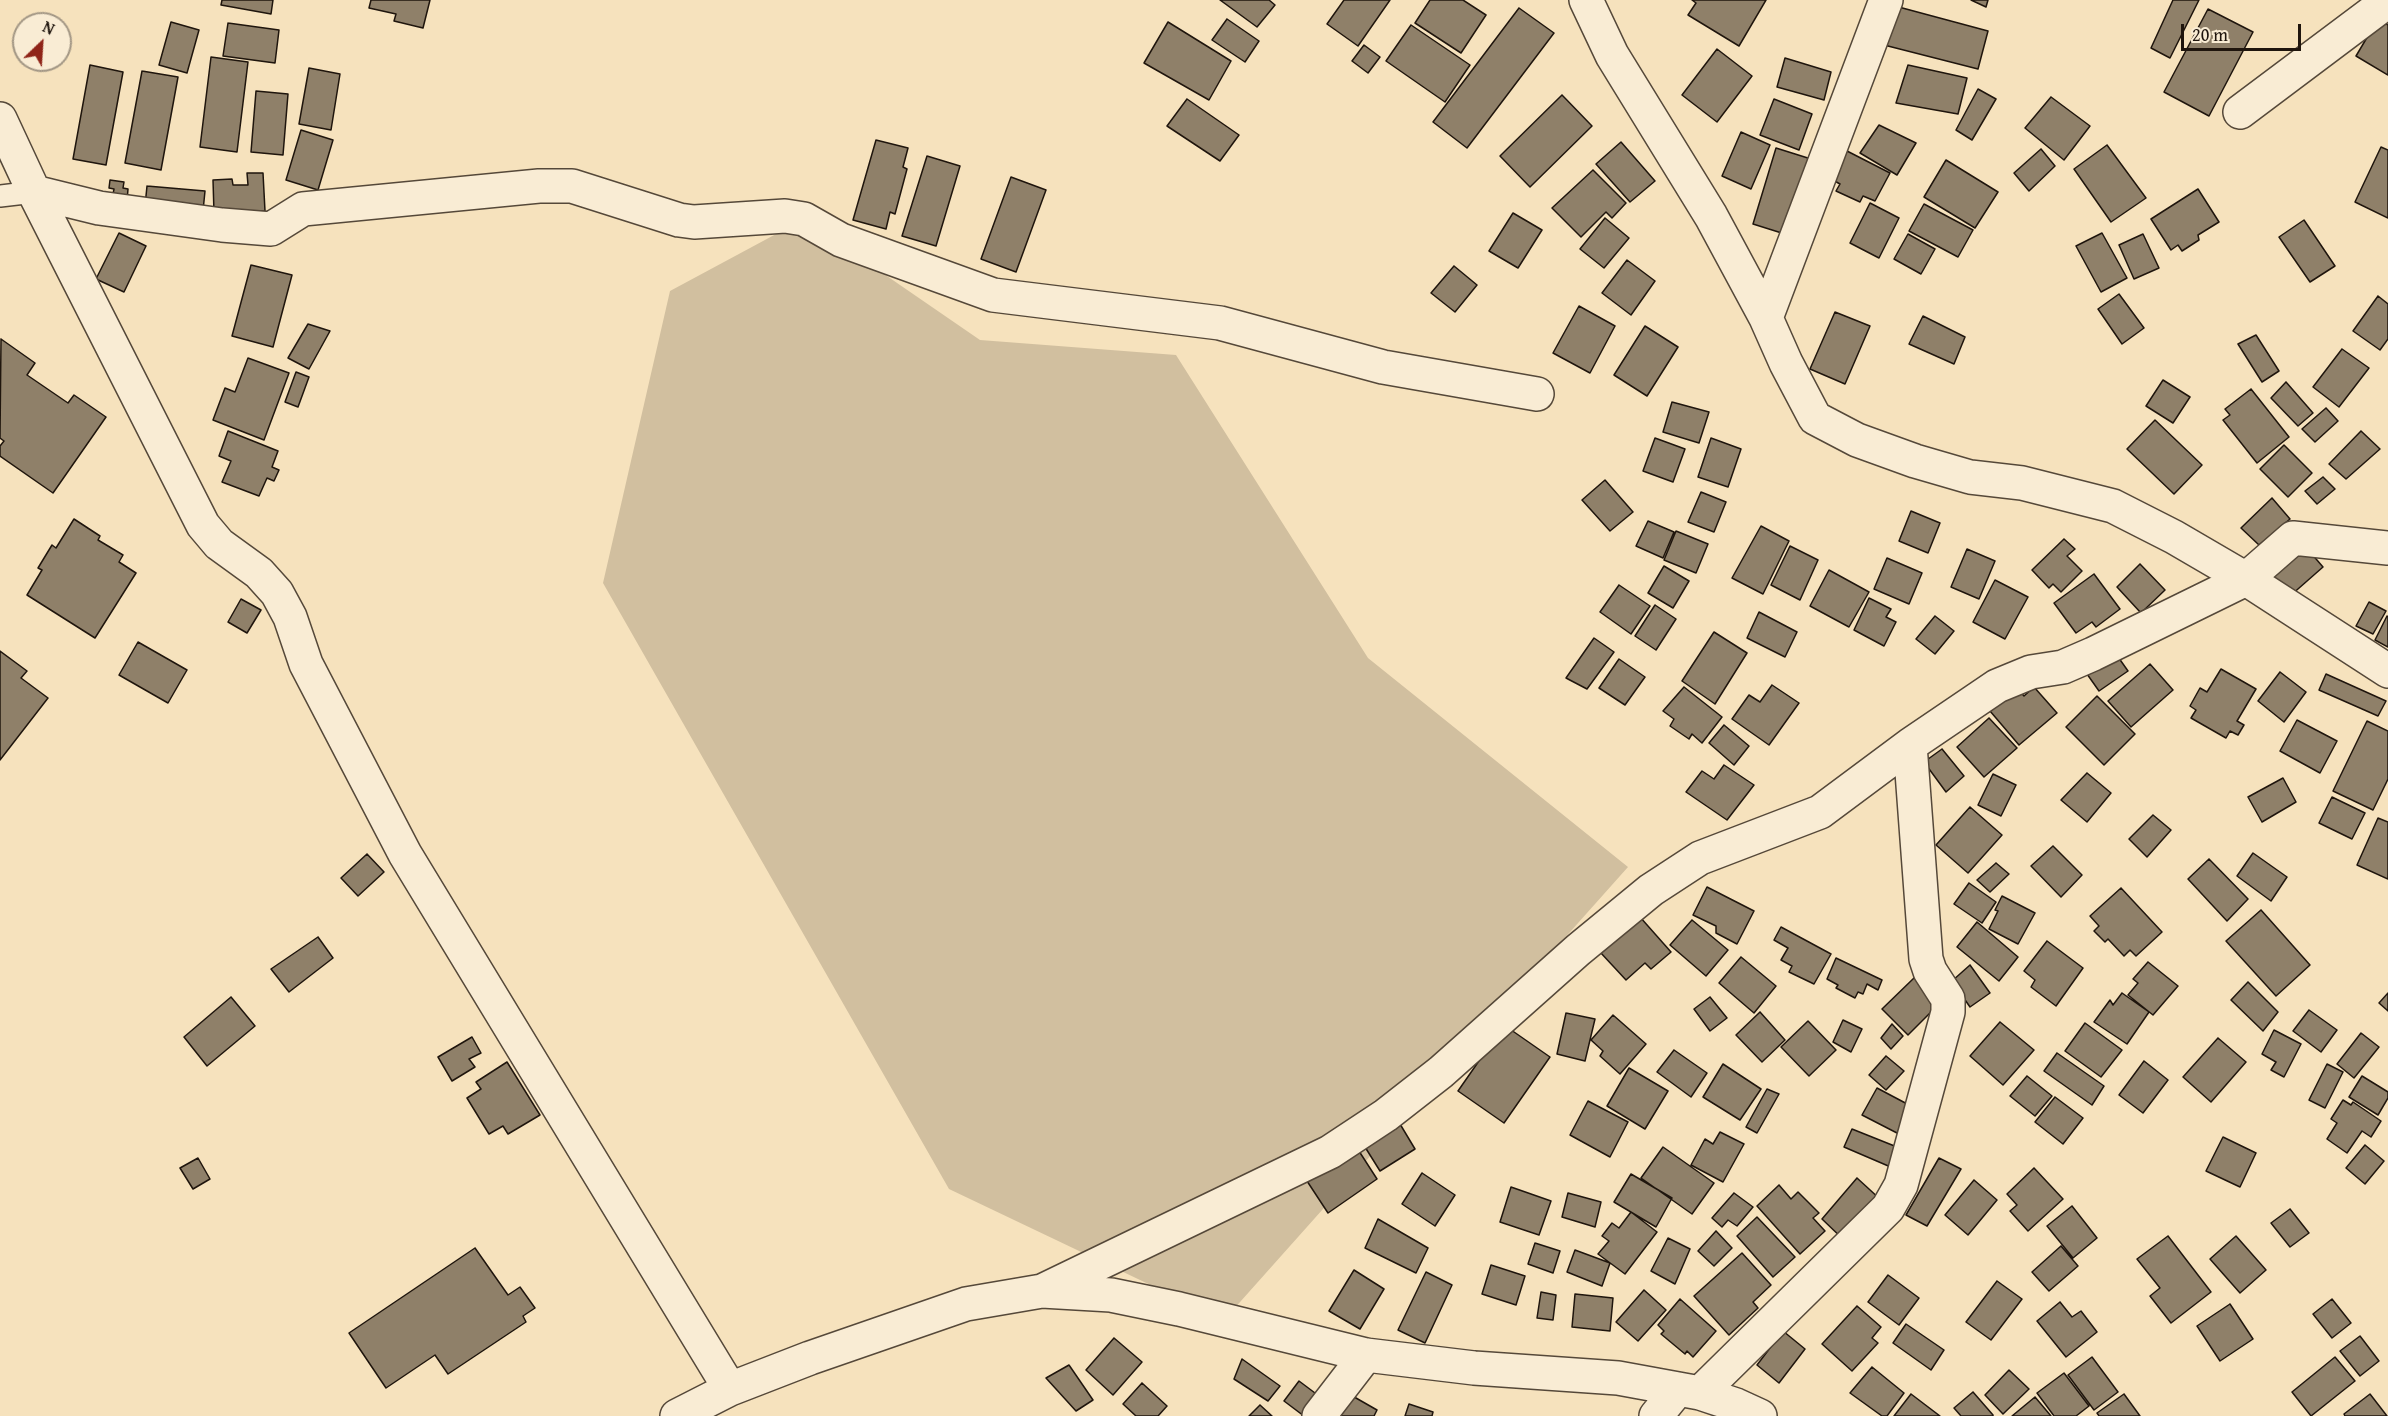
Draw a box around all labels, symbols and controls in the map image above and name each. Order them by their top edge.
north arrow [12,12,72,72]
scale bar [2184,12,2304,50]
text: N [39,14,59,41]
text: 20 m [2192,21,2228,48]

